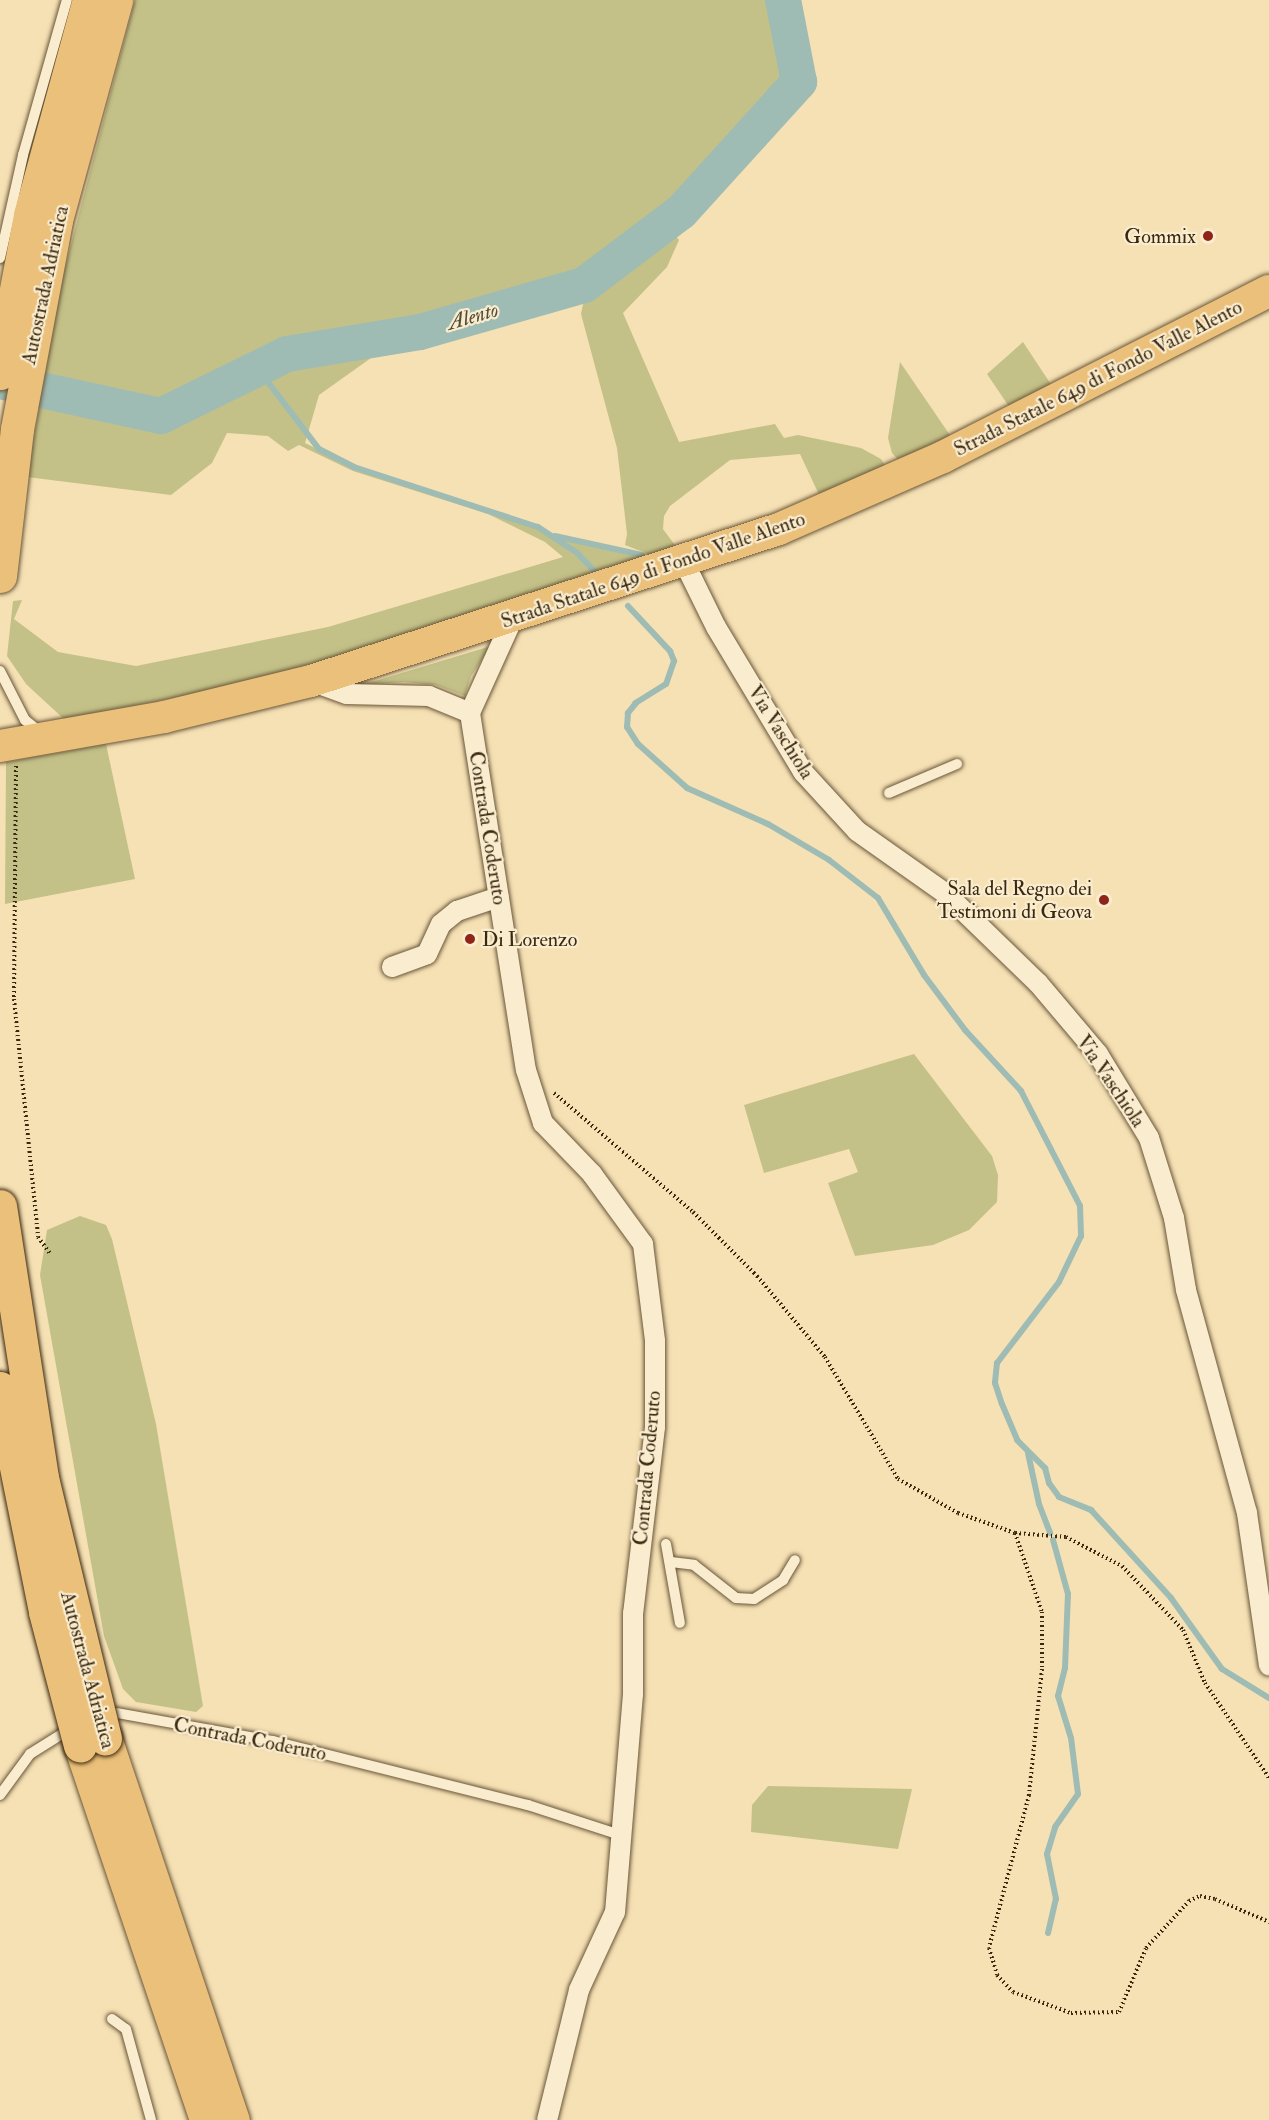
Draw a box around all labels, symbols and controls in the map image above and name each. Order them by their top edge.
street label: Autostrada Adriatica [16,203,74,367]
place label: Gommix [1124,224,1196,248]
marker: Gommix [1201,229,1215,243]
street label: Strada Statale 649 di Fondo Valle Alento [950,295,1246,461]
water label: Alento [445,298,501,336]
street label: Strada Statale 649 di Fondo Valle Alento [498,507,808,633]
street label: Via Vaschiola [743,681,819,783]
street label: Contrada Coderuto [464,749,512,907]
place label: Sala del Regno dei Testimoni di Geova [937,876,1092,923]
marker: Sala del Regno dei Testimoni di Geova [1097,893,1111,907]
place label: Di Lorenzo [482,927,577,951]
marker: Di Lorenzo [463,932,477,946]
street label: Via Vaschiola [1071,1030,1151,1132]
street label: Contrada Coderuto [628,1390,666,1546]
street label: Autostrada Adriatica [55,1589,121,1751]
street label: Contrada Coderuto [172,1712,328,1766]

